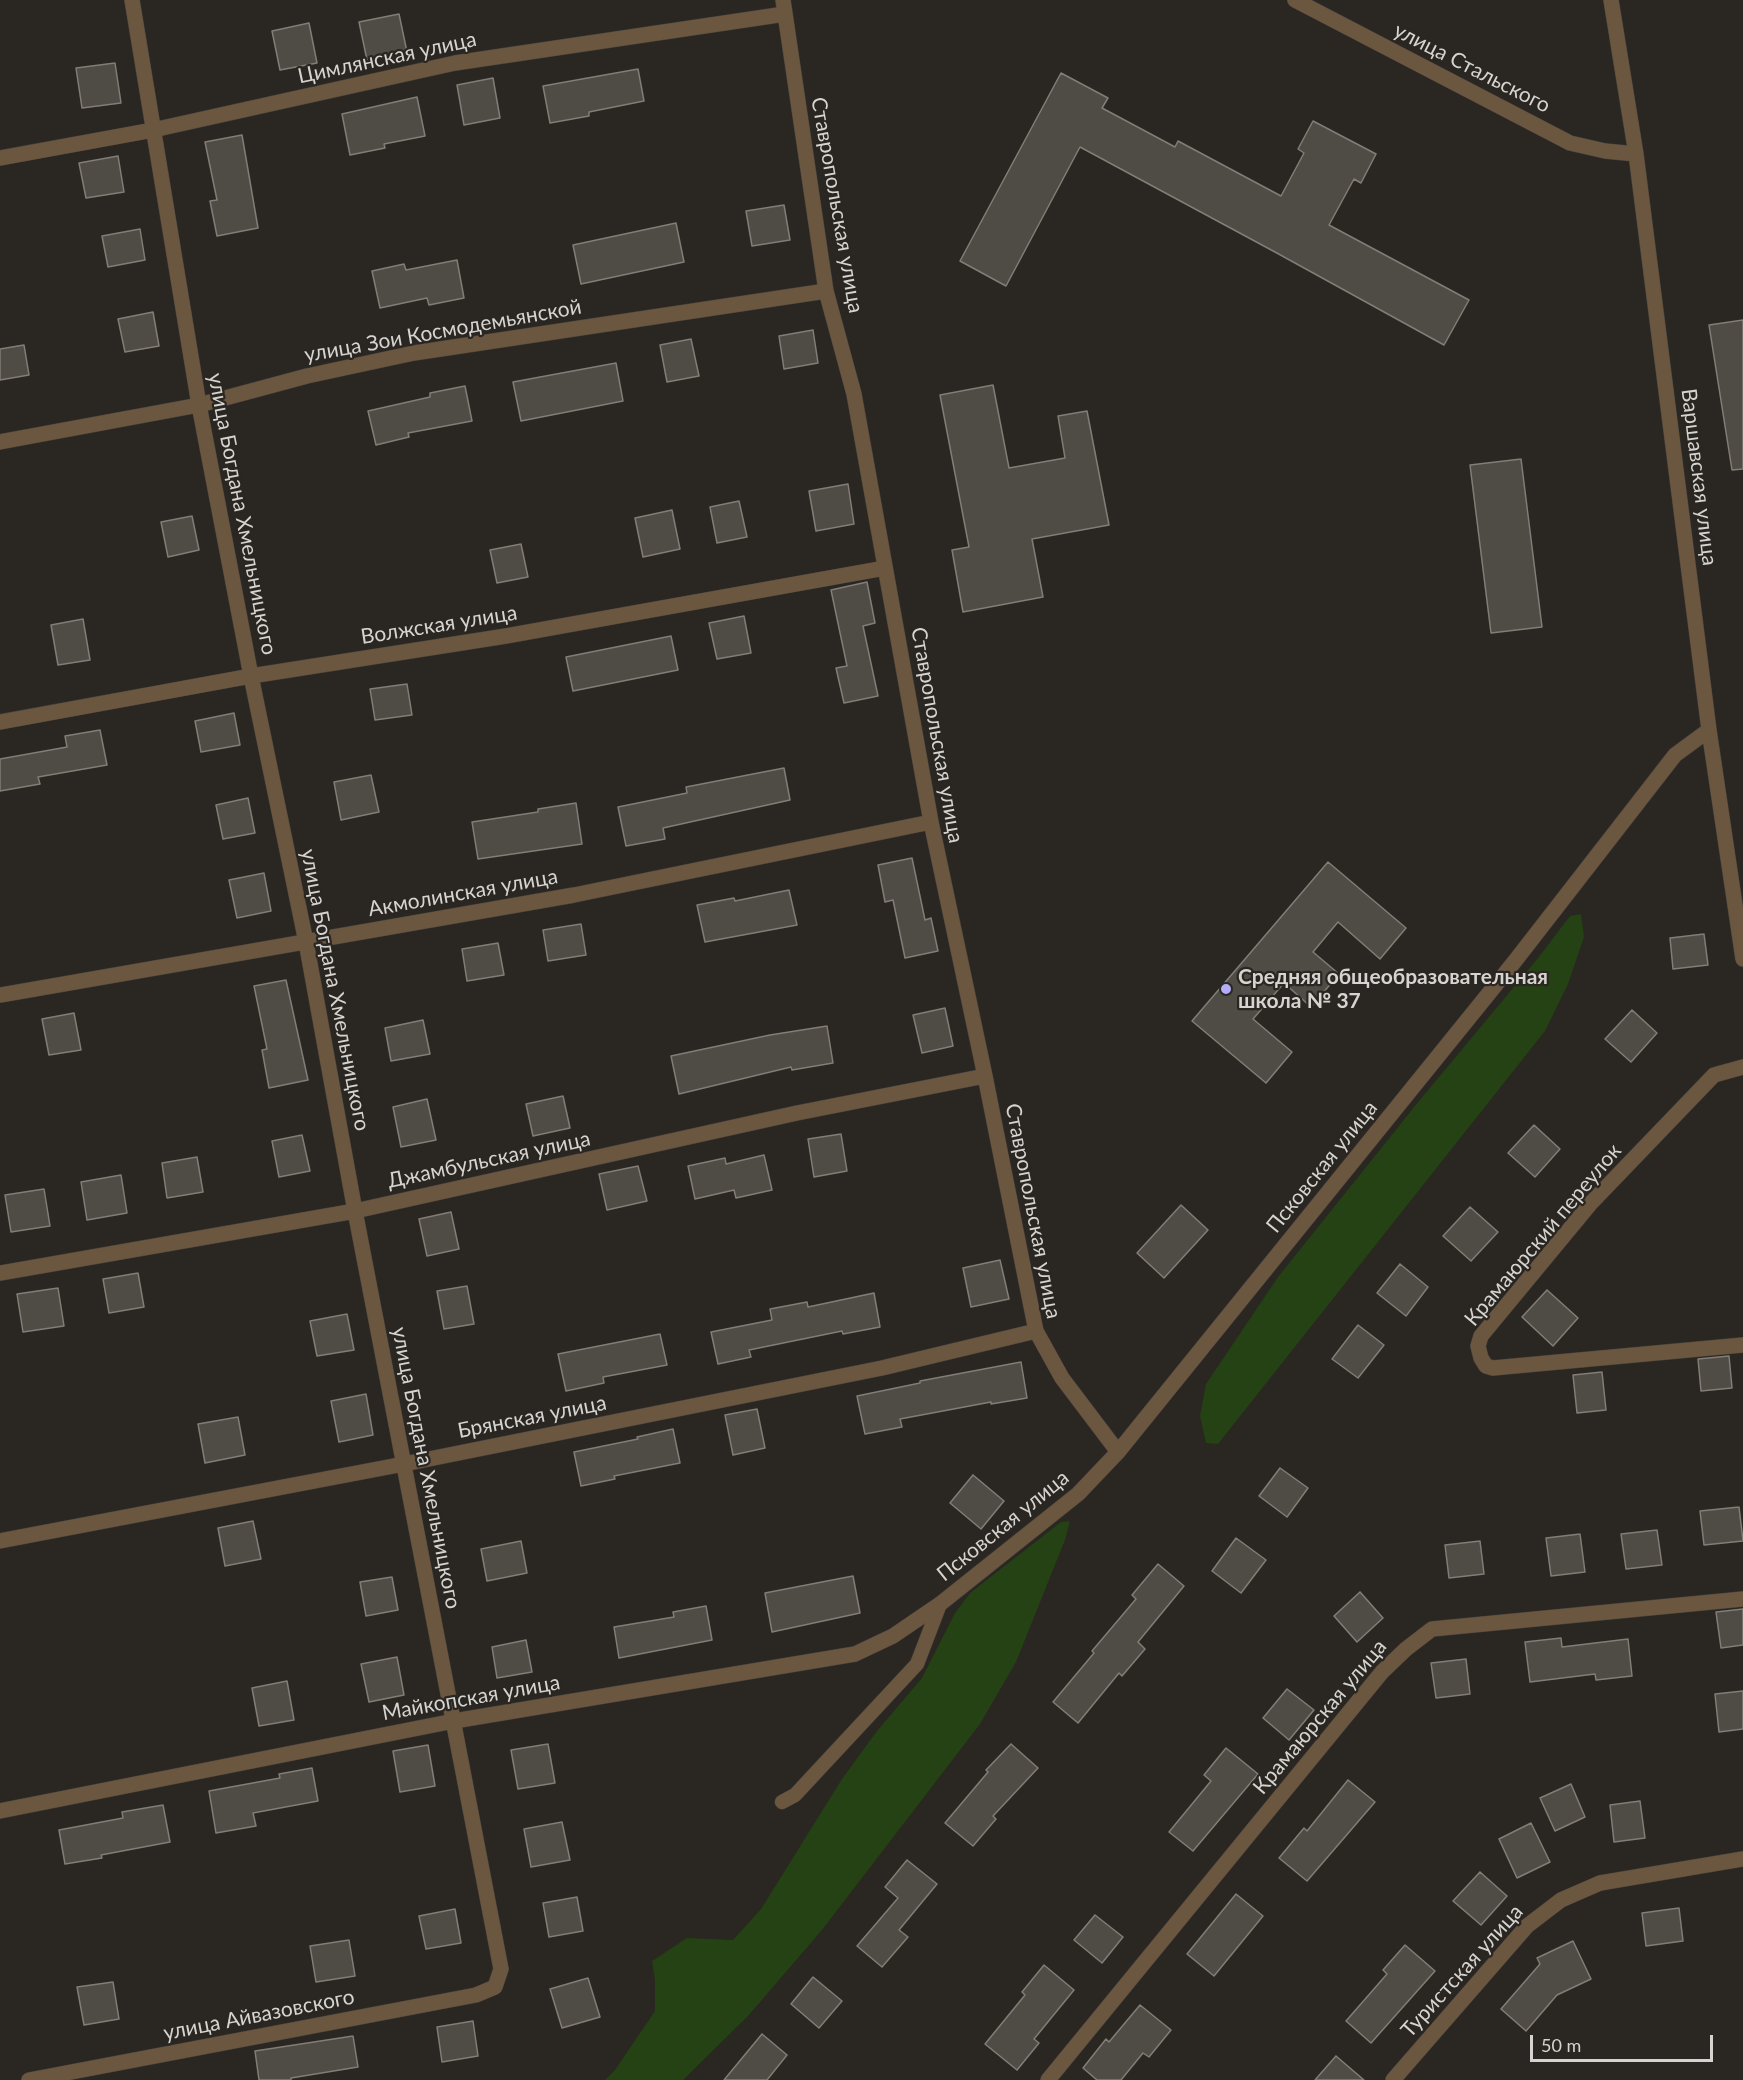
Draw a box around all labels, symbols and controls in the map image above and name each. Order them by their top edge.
street label: улица Стальского [1390,18,1554,118]
street label: Цимлянская улица [295,27,479,89]
street label: Ставропольская улица [806,95,868,315]
street label: улица Зои Космодемьянской [302,294,584,368]
street label: улица Богдана Хмельницкого [202,371,282,657]
street label: Варшавская улица [1676,387,1722,567]
street label: Волжская улица [359,600,519,650]
street label: Ставропольская улица [906,625,968,845]
street label: улица Богдана Хмельницкого [295,847,375,1133]
street label: Акмолинская улица [366,864,560,922]
place label: Средняя общеобразовательная школа № 37 [1238,964,1548,1014]
marker: Средняя общеобразовательная школа № 37 [1219,982,1233,996]
street label: Псковская улица [1261,1096,1383,1238]
street label: Ставропольская улица [1000,1101,1066,1321]
street label: Джамбульская улица [385,1126,593,1194]
street label: Крамаюрский переулок [1459,1139,1627,1331]
street label: улица Богдана Хмельницкого [386,1325,466,1611]
street label: Брянская улица [455,1390,609,1444]
street label: Псковская улица [932,1465,1074,1587]
street label: Крамаюрская улица [1248,1635,1392,1799]
street label: Майкопская улица [380,1670,562,1726]
street label: Туристская улица [1396,1899,1528,2043]
street label: улица Айвазовского [161,1984,357,2046]
scale bar [1533,2023,1716,2061]
text: 50 m [1541,2034,1581,2056]

